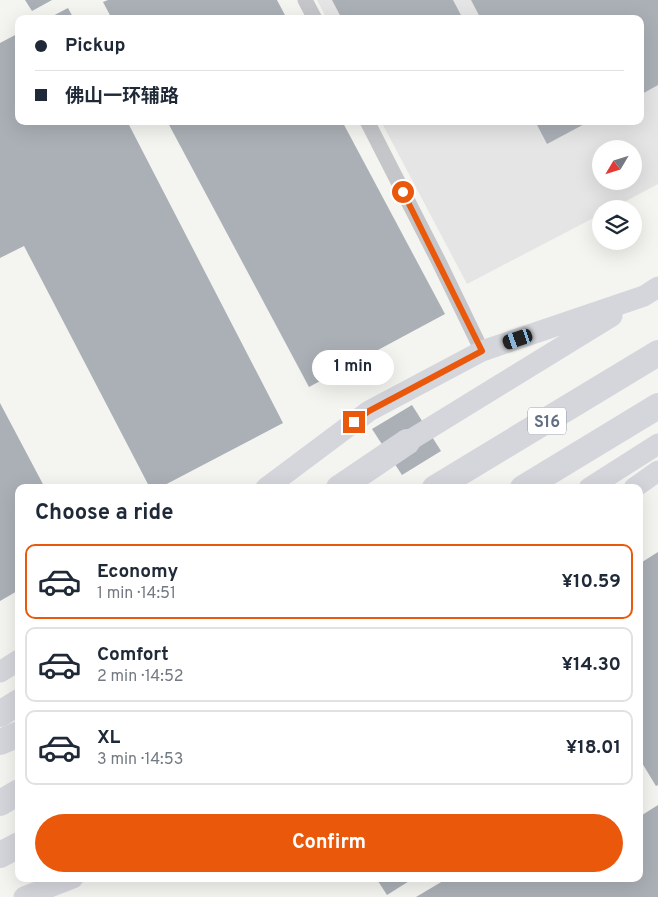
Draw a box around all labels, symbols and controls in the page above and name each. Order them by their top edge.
text: Pickup [65,34,125,58]
text: 佛山一环辅路 [65,85,179,109]
north arrow [592,140,642,190]
map controls [592,140,642,250]
route start [392,181,414,203]
button: layers [592,200,642,250]
car [501,327,534,351]
callout: 1 min [313,350,395,384]
text: 1 min [334,357,372,377]
road number: S16 [528,408,566,434]
route end [343,411,365,433]
text: Choose a ride [35,500,173,527]
icon: car [37,559,82,604]
text: Economy [97,560,178,584]
text: ¥10.59 [561,570,621,594]
text: 1 min · 14:51 [97,584,176,604]
icon: car [37,642,82,687]
text: Comfort [97,643,169,667]
text: ¥14.30 [561,653,621,677]
text: 2 min · 14:52 [97,667,184,687]
icon: car [37,725,82,770]
text: XL [97,726,120,750]
text: ¥18.01 [566,736,621,760]
text: 3 min · 14:53 [97,750,183,770]
button: Confirm [35,814,623,872]

